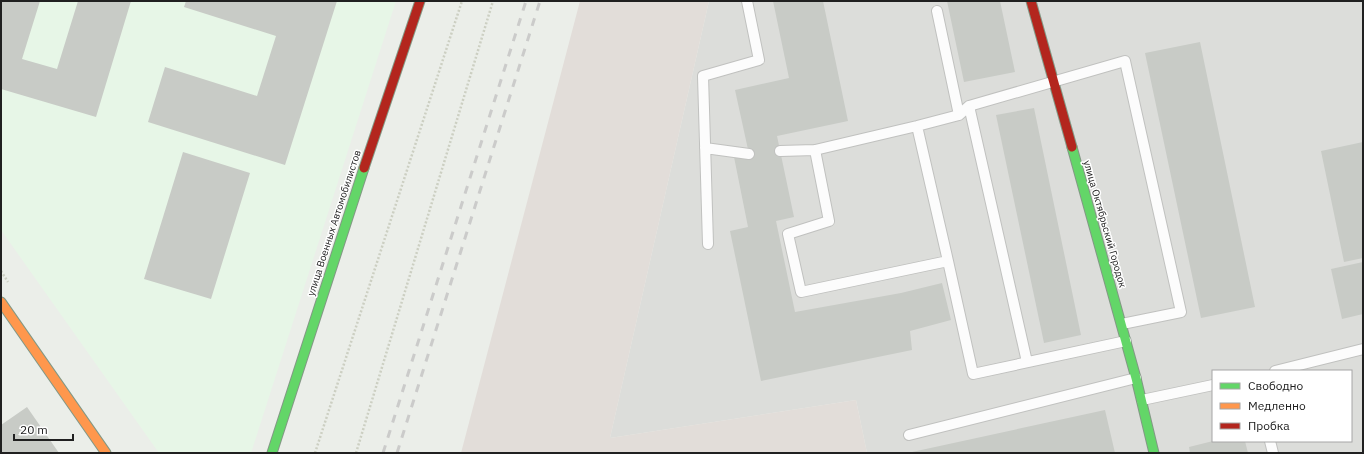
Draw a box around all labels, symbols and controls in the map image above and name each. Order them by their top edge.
street label: улица Военных Автомобилистов [304,148,364,298]
street label: улица Октябрьский Городок [1081,159,1130,290]
legend [1212,370,1352,442]
text: Свободно [1248,378,1304,393]
text: Медленно [1248,398,1306,413]
scale bar [14,416,73,442]
text: Пробка [1248,418,1290,433]
text: 20 m [20,422,48,437]

